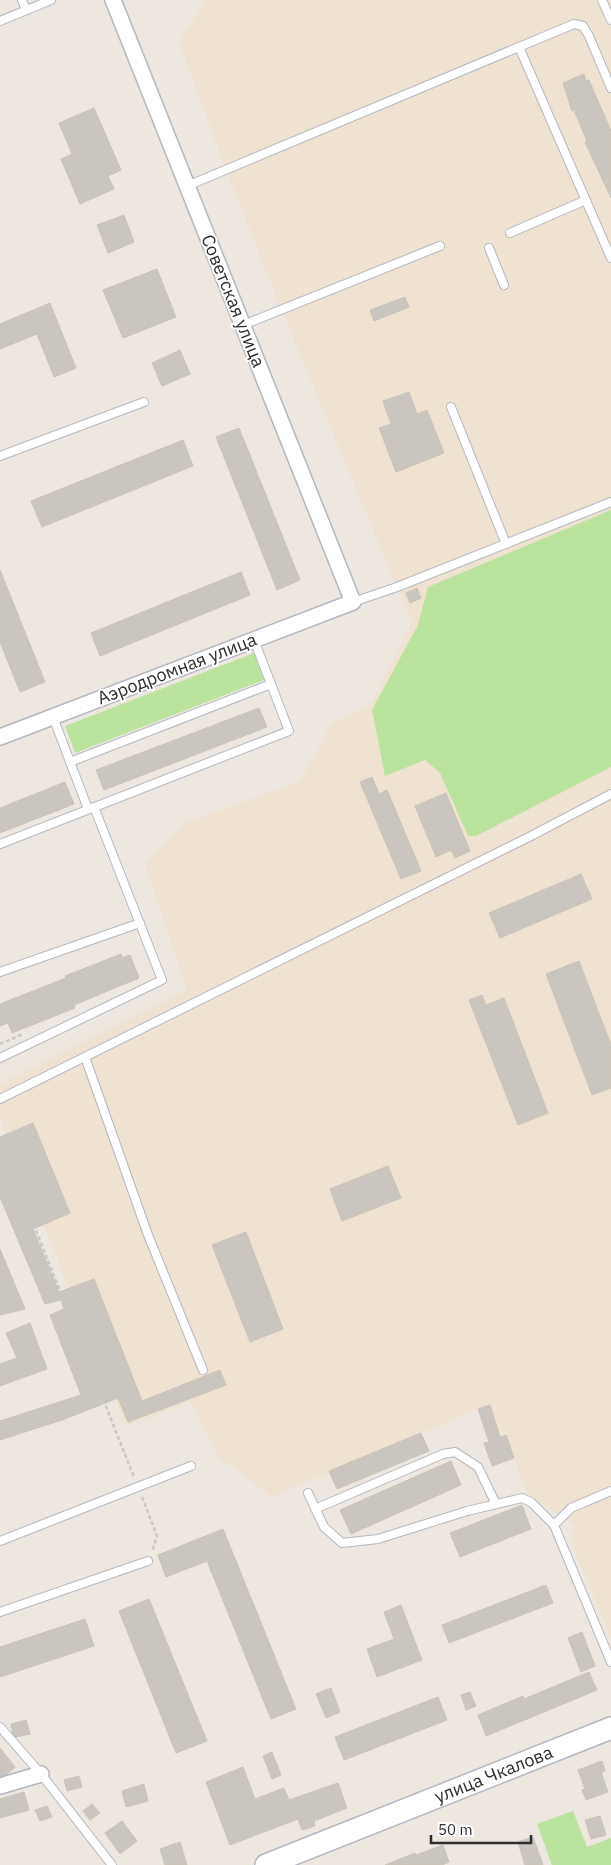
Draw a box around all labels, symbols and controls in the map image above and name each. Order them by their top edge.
street label: Советская улица [196,231,271,371]
street label: Аэродромная улица [94,627,260,710]
street label: улица Чкалова [431,1740,556,1808]
scale bar [431,1812,531,1844]
text: 50 m [438,1820,473,1839]

